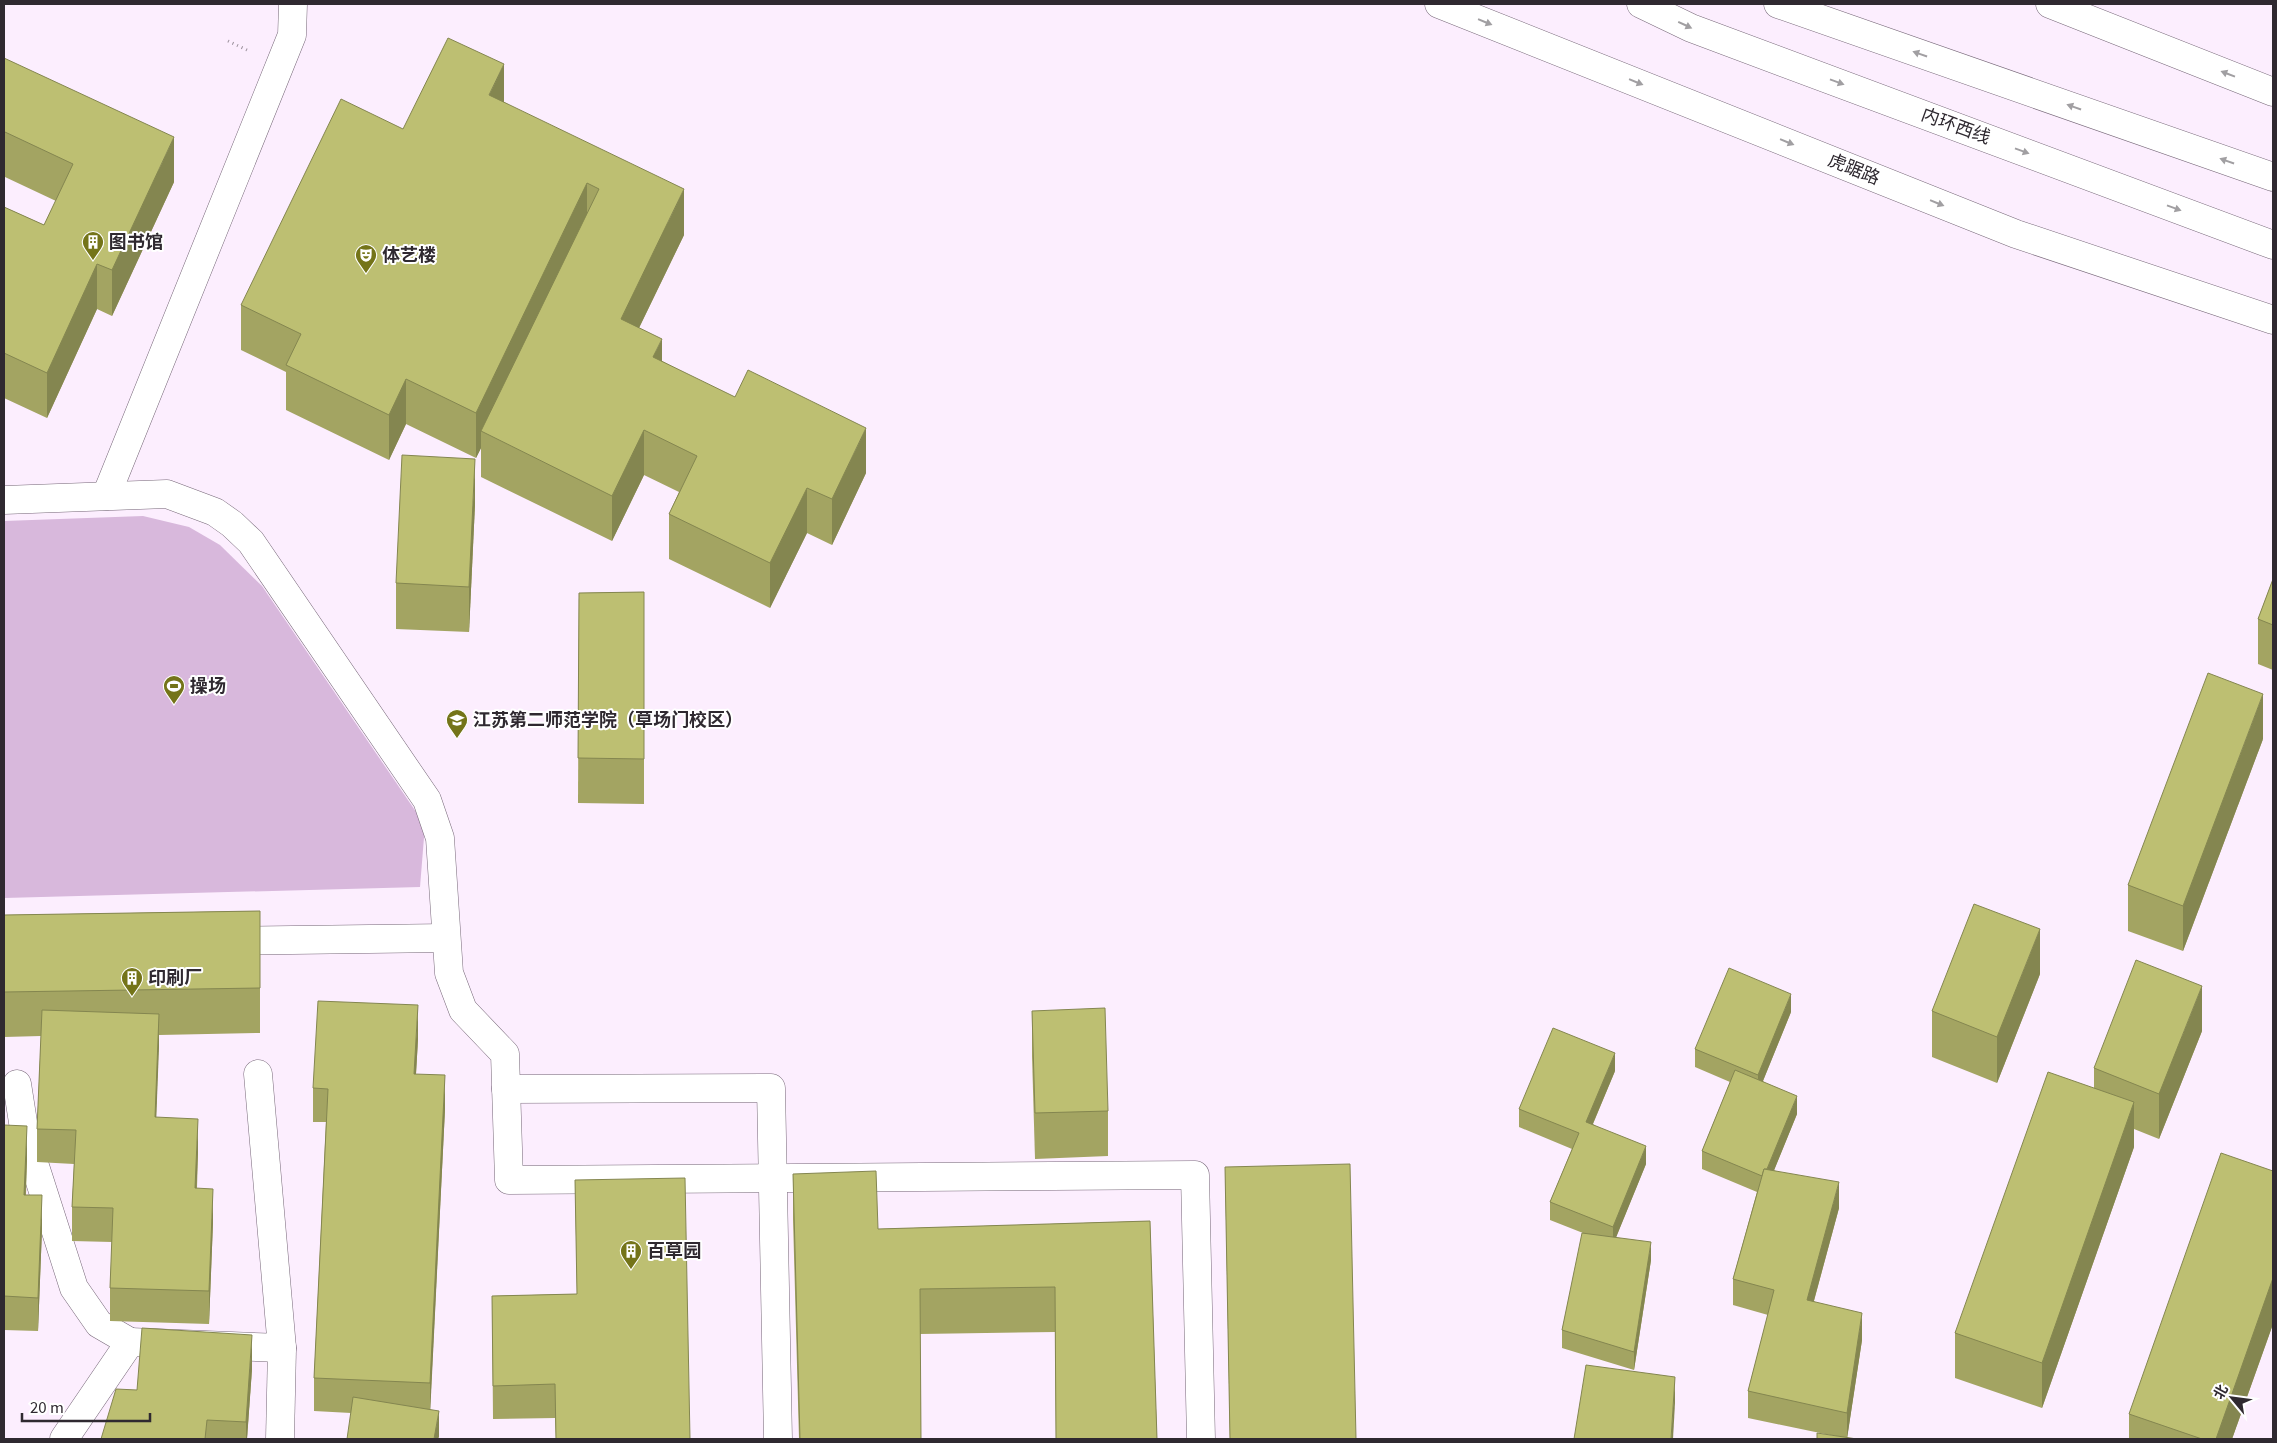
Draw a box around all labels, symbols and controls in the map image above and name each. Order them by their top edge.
one-way arrow [1478,18,1493,26]
one-way arrow [1678,21,1692,29]
one-way arrow [1913,50,1928,57]
one-way arrow [2220,70,2235,78]
one-way arrow [1629,78,1644,86]
one-way arrow [1830,78,1845,86]
street label: 内环西线 [1918,100,1995,149]
one-way arrow [2066,103,2081,111]
one-way arrow [1779,139,1794,147]
street label: 虎踞路 [1825,145,1885,189]
one-way arrow [2015,147,2030,155]
one-way arrow [2219,157,2234,165]
one-way arrow [1930,200,1945,207]
one-way arrow [2167,204,2182,212]
place label: 图书馆 [109,227,163,253]
building icon: 图书馆 [81,230,105,261]
place label: 体艺楼 [382,240,436,266]
theatre icon: 体艺楼 [354,243,378,274]
place label: 操场 [190,671,226,697]
sports icon: 操场 [162,674,186,705]
place label: 江苏第二师范学院（草场门校区） [473,705,743,731]
school or university icon: 江苏第二师范学院（草场门校区） [445,708,469,739]
place label: 印刷厂 [148,963,202,989]
building icon: 印刷厂 [120,966,144,997]
place label: 百草园 [647,1236,701,1262]
building icon: 百草园 [619,1239,643,1270]
north arrow [2207,1373,2257,1423]
text: 北 [2208,1380,2232,1402]
scale bar [22,1390,150,1422]
text: 20 m [30,1396,64,1417]

